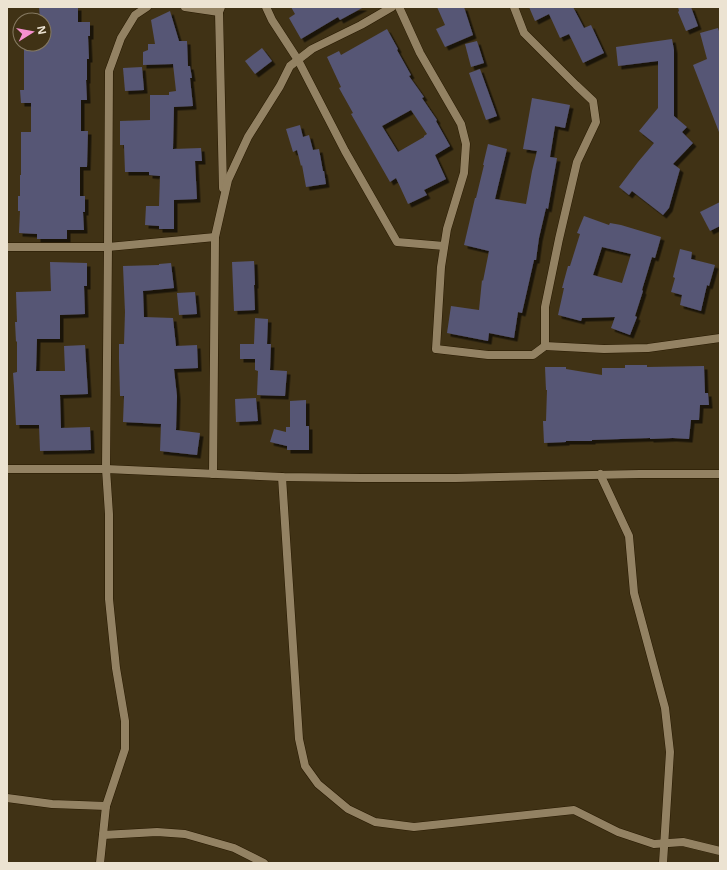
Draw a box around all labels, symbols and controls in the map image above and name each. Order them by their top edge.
north arrow [12,12,52,52]
text: N [34,24,51,36]

